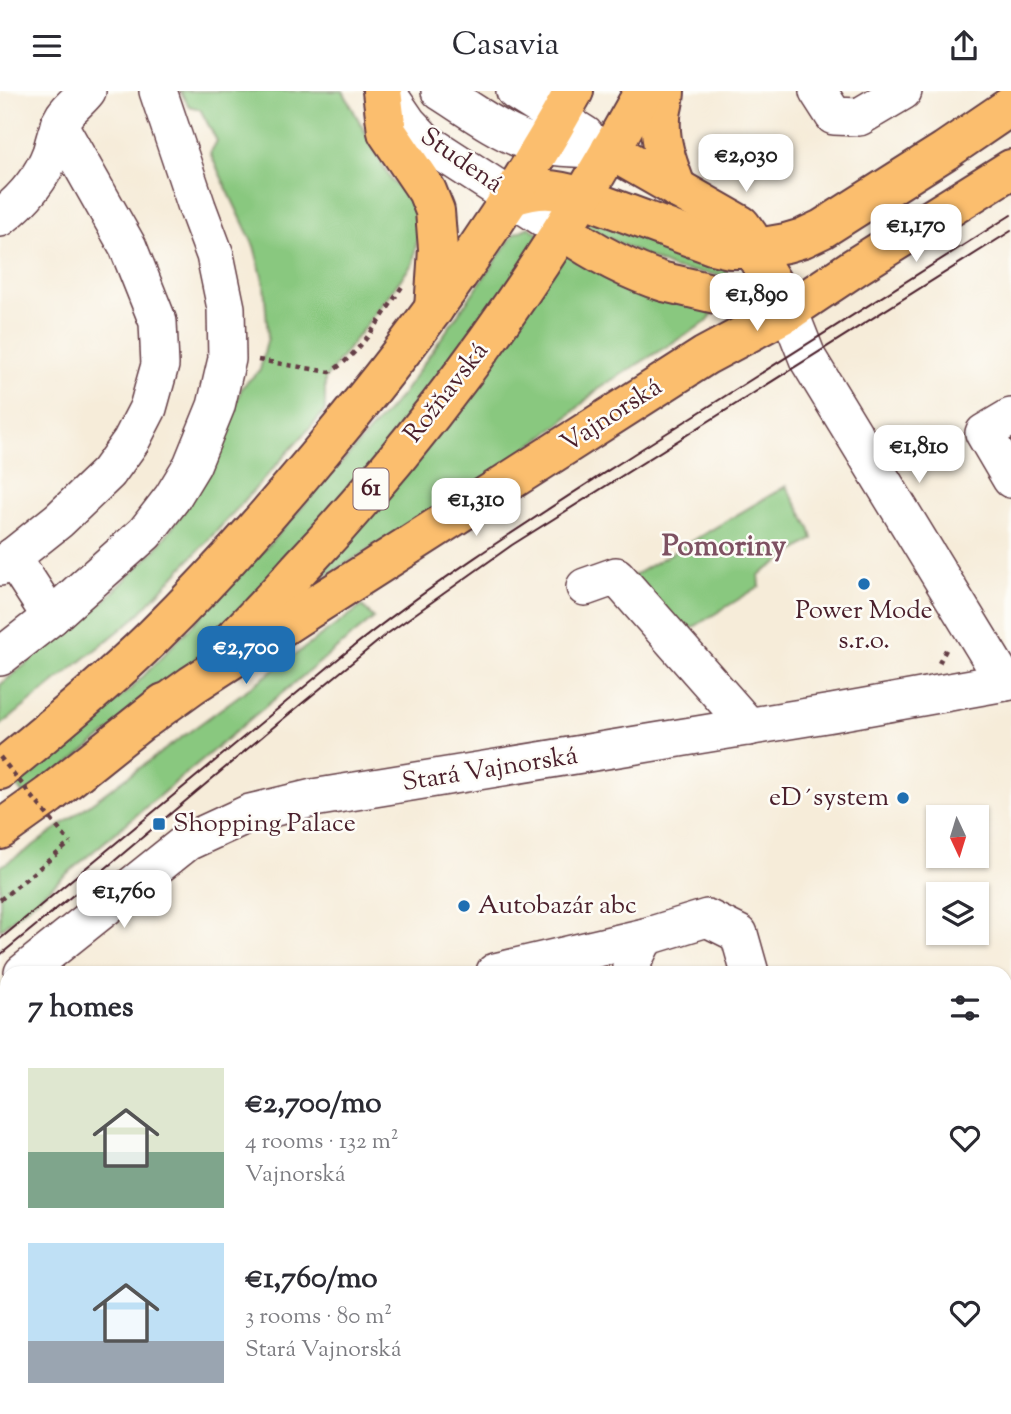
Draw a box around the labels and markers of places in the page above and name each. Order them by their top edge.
pin: €2,030 [689,134,803,194]
pin: €1,170 [859,205,973,264]
pin: €1,890 [700,273,814,333]
pin: €1,810 [862,425,976,485]
pin: €1,310 [419,479,533,538]
marker: Power Mode s.r.o. [856,576,872,592]
place label: Power Mode s.r.o. [795,593,933,660]
pin: €2,700 [189,627,303,686]
place label: eD´system [769,780,889,817]
marker: eD´system [895,790,911,806]
place label: Shopping Palace [173,806,356,843]
marker: Shopping Palace [151,816,167,832]
pin: €1,760 [67,871,181,930]
place label: Autobazár abc [478,888,637,925]
marker: Autobazár abc [456,898,472,914]

